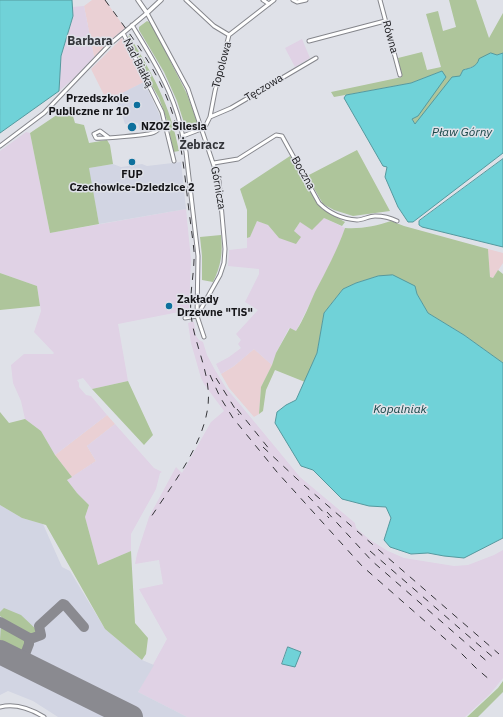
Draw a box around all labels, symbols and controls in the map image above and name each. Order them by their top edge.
street label: Równa [379,19,401,55]
district label: Barbara [67,35,113,49]
street label: Nad Białką [120,36,156,90]
street label: Topolowa [209,40,235,90]
street label: Tęczowa [242,71,286,105]
place label: Przedszkole Publiczne nr 10 [49,92,129,118]
marker: Przedszkole Publiczne nr 10 [132,100,142,110]
place label: NZOZ Silesia [141,120,207,134]
marker: NZOZ Silesia [126,121,138,133]
water label: Pław Górny [432,126,492,140]
district label: Żebracz [179,139,225,153]
street label: Boczna [288,154,318,192]
marker: FUP Czechowice-Dziedzice 2 [127,157,137,167]
street label: Górnicza [208,166,228,210]
place label: FUP Czechowice-Dziedzice 2 [69,168,195,194]
place label: Zakłady Drzewne "TiS" [177,293,253,319]
marker: Zakłady Drzewne "TiS" [164,301,174,311]
water label: Kopalniak [373,403,427,417]

